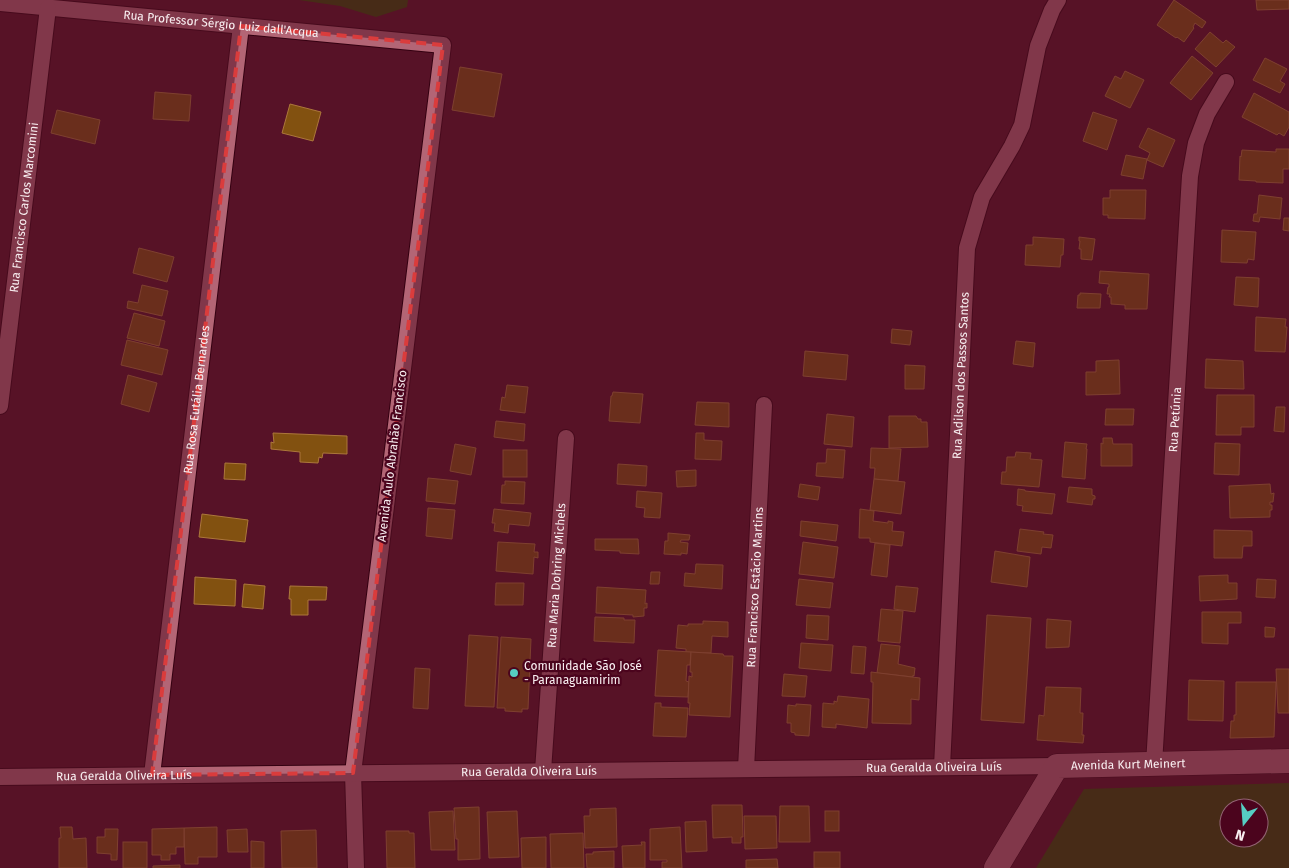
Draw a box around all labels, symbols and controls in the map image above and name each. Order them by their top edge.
street label: Rua Professor Sérgio Luiz dall'Acqua [123,8,319,40]
street label: Rua Francisco Carlos Marcomini [7,121,41,293]
street label: Rua Adilson dos Passos Santos [950,291,972,459]
street label: Rua Rosa Eutália Bernardes [181,324,212,475]
street label: Avenida Aulo Abrahão Francisco [375,369,409,543]
street label: Rua Petúnia [1166,387,1184,453]
street label: Rua Maria Dohring Michels [545,502,569,648]
street label: Rua Francisco Estácio Martins [744,506,766,668]
place label: Comunidade São José - Paranaguamirim [524,659,642,687]
marker: Comunidade São José - Paranaguamirim [508,667,520,679]
street label: Avenida Kurt Meinert [1071,756,1186,773]
street label: Rua Geralda Oliveira Luís [866,760,1002,775]
street label: Rua Geralda Oliveira Luís [461,764,597,779]
street label: Rua Geralda Oliveira Luís [56,768,192,783]
north arrow [1219,798,1269,848]
text: N [1233,825,1247,844]

